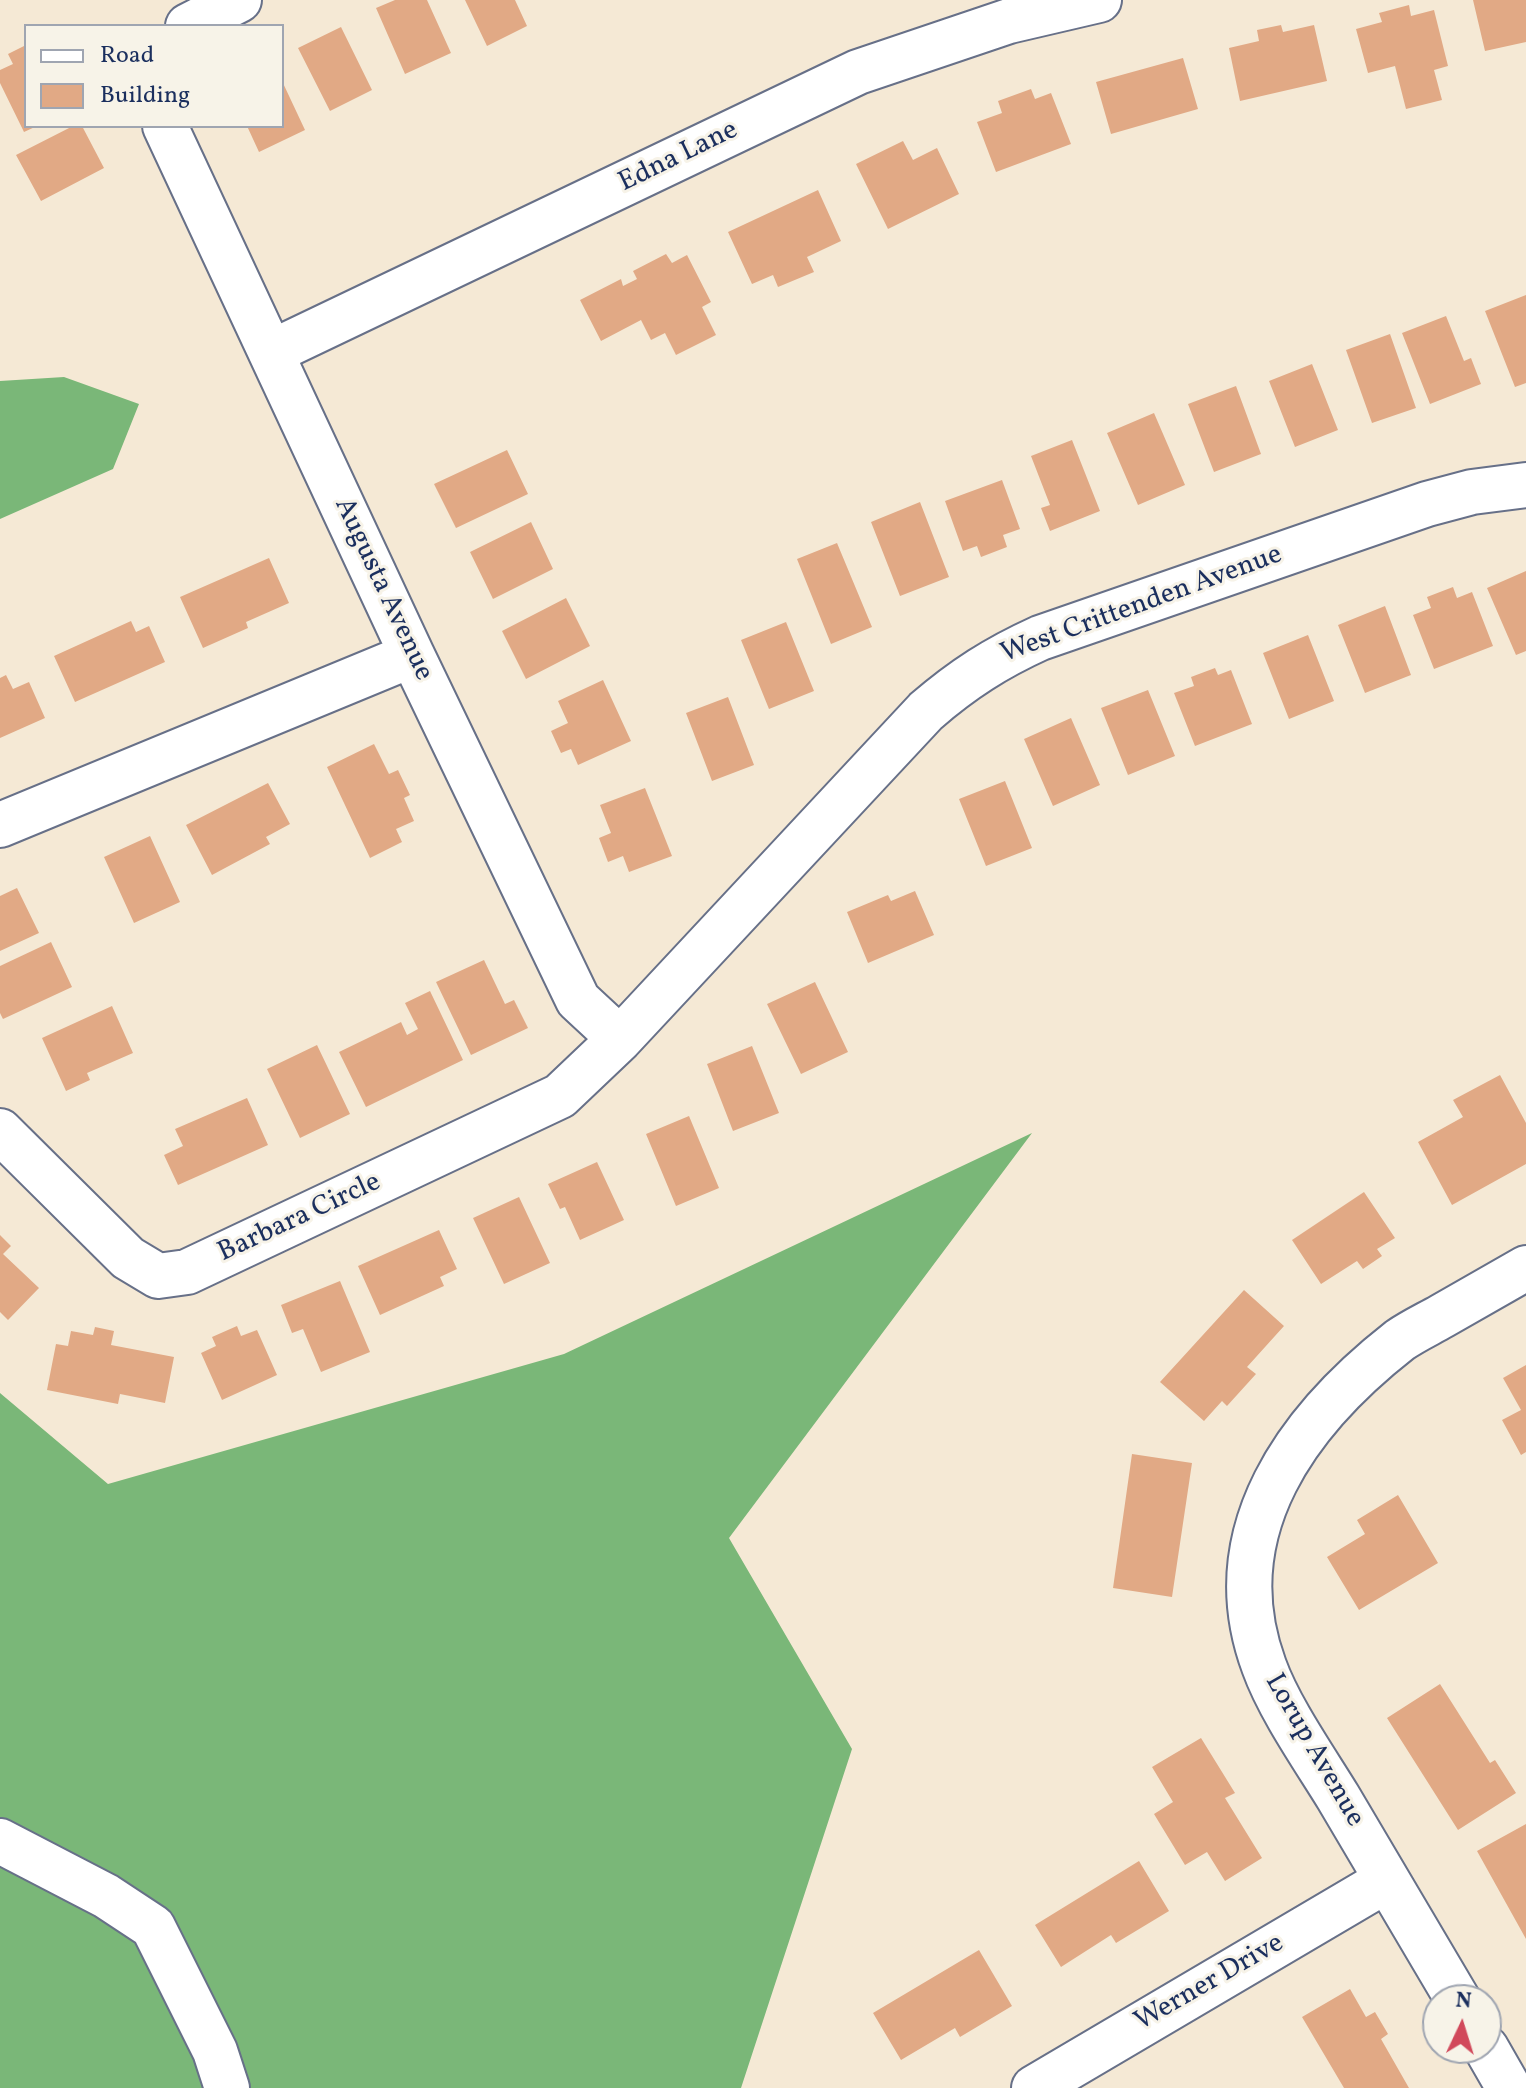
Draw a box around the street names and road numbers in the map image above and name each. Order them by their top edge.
street label: Edna Lane [614,115,744,201]
street label: Augusta Avenue [325,493,439,687]
street label: West Crittenden Avenue [997,539,1287,673]
street label: Barbara Circle [213,1167,387,1271]
street label: Lorup Avenue [1256,1668,1370,1834]
street label: Werner Drive [1129,1928,1291,2040]

